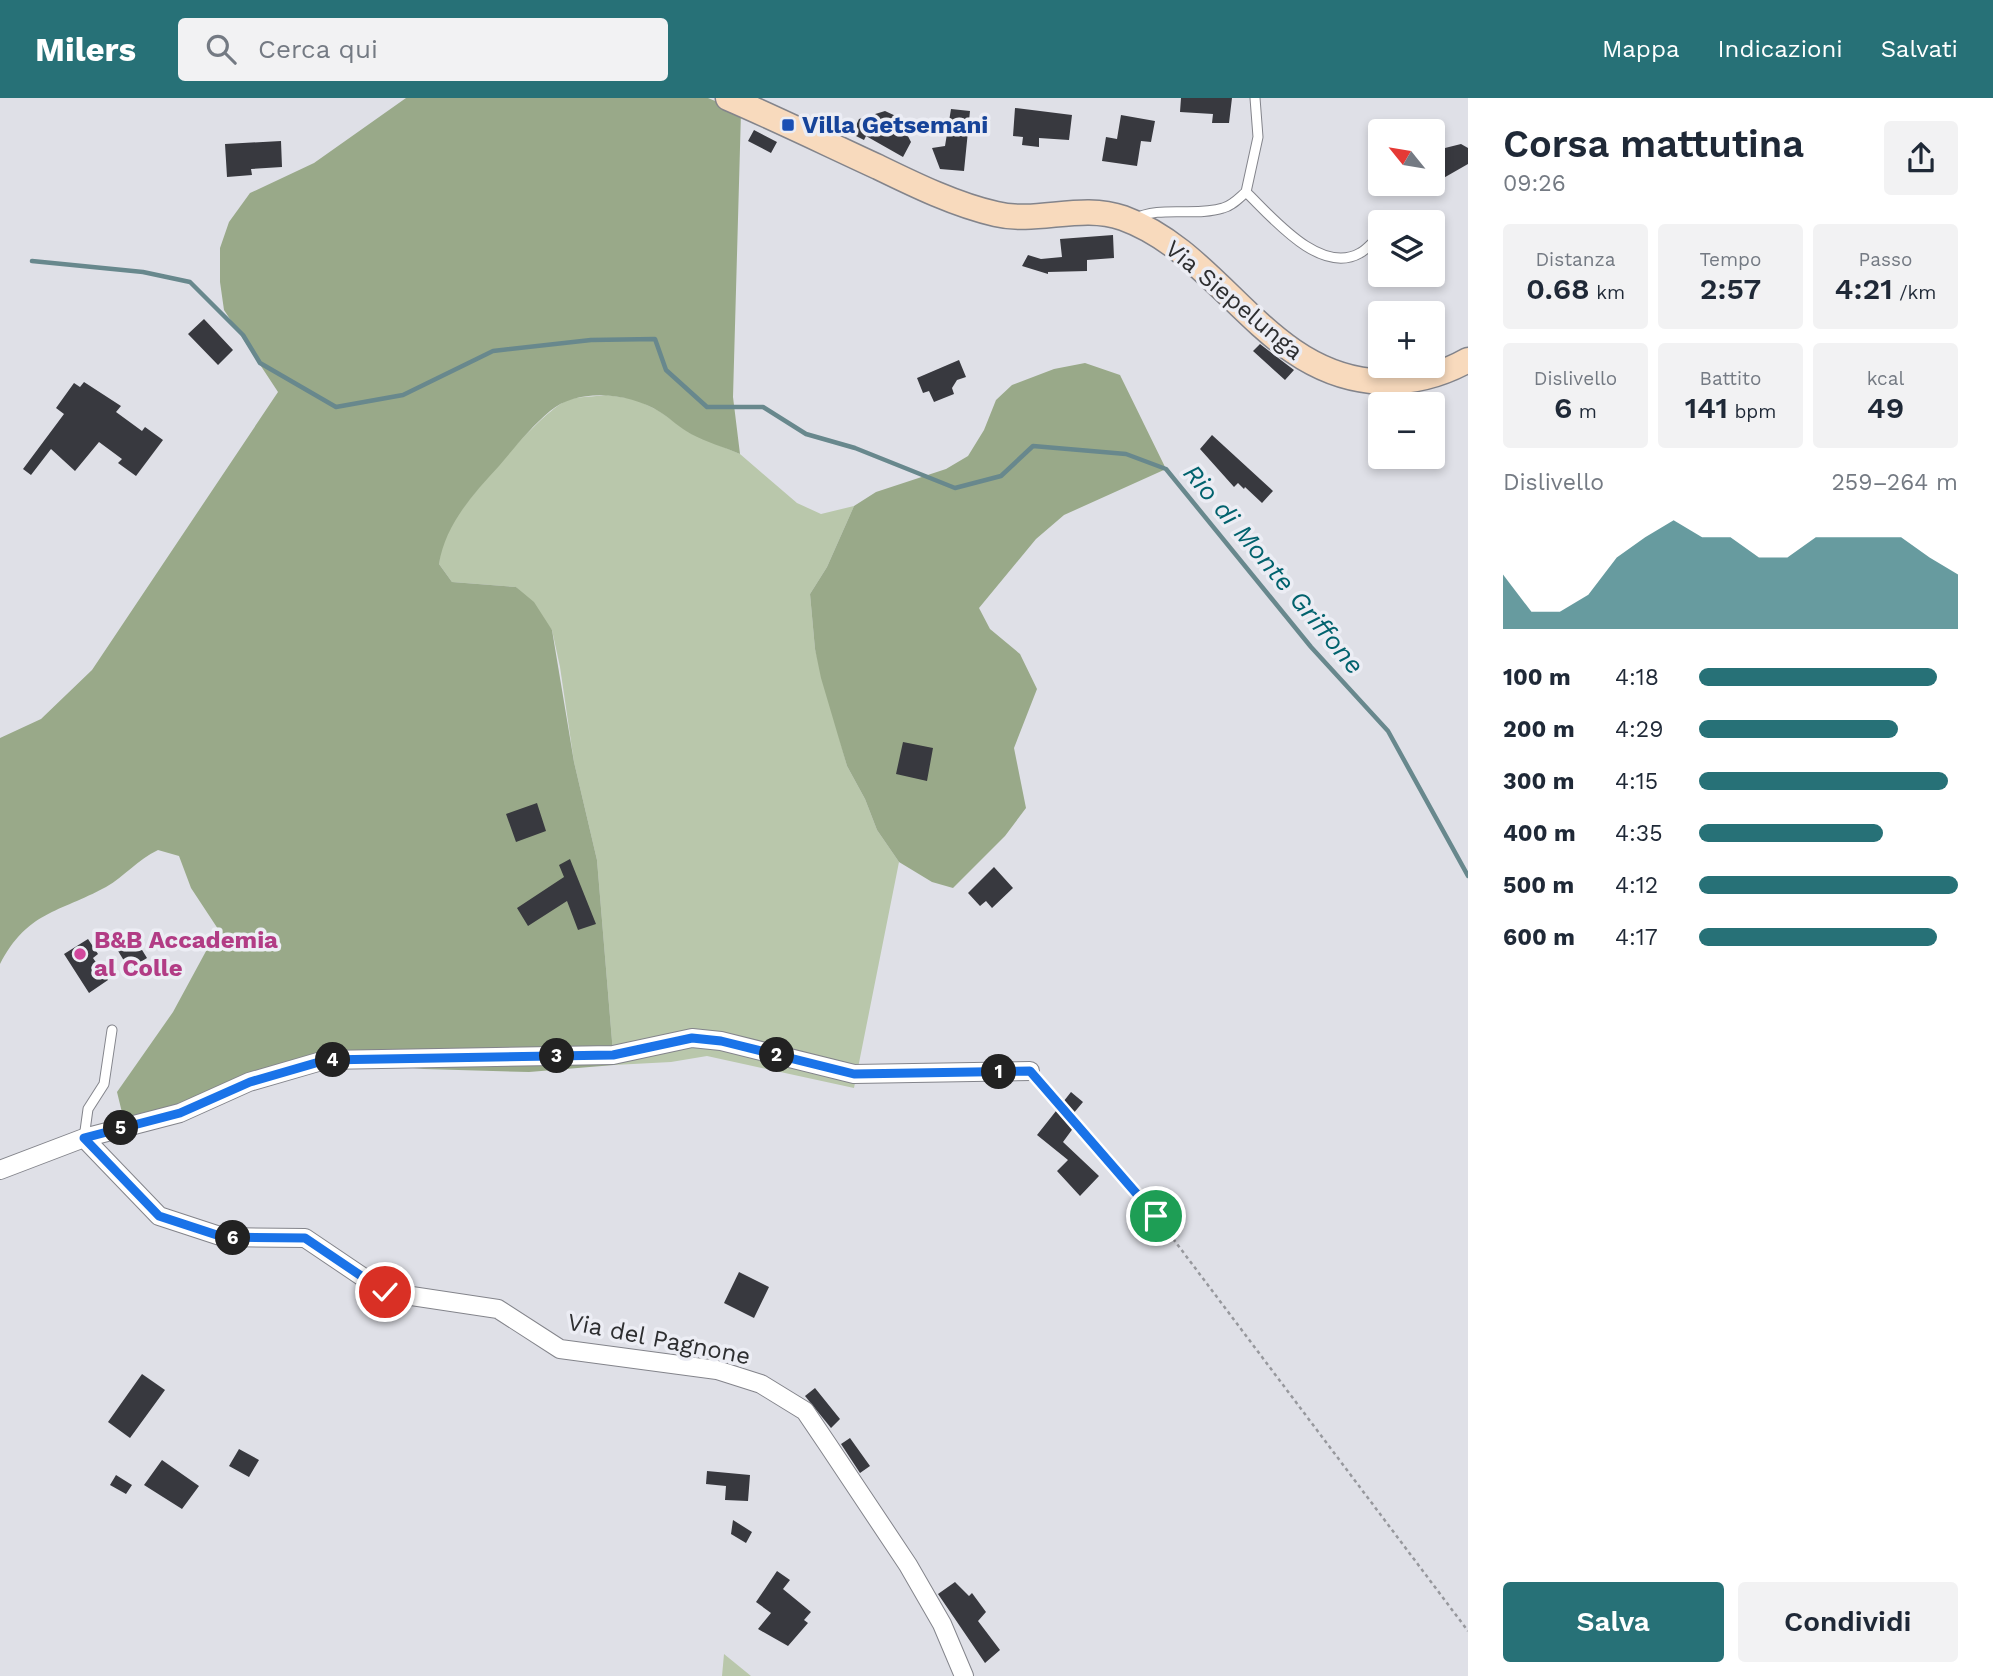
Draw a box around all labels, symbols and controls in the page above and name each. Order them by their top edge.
search box [178,18,668,81]
text: Milers [35,30,136,69]
icon: search [202,30,240,68]
text: Cerca qui [258,34,378,64]
text: Mappa [1602,35,1680,63]
text: Indicazioni [1718,35,1843,63]
text: Salvati [1881,35,1958,63]
place label: Villa Getsemani [802,111,988,139]
marker: Villa Getsemani [780,117,796,133]
north arrow [1368,119,1446,196]
map controls [1368,119,1445,469]
button: share [1884,121,1958,195]
text: Corsa mattutina [1503,122,1804,166]
text: 09:26 [1503,170,1566,197]
button: layers [1368,210,1445,287]
street label: Via Siepelunga [1160,234,1308,366]
text: Distanza [1535,248,1616,271]
text: Tempo [1700,248,1761,271]
text: Passo [1859,248,1912,271]
text: 0.68 [1526,271,1590,306]
text: 2:57 [1700,271,1761,306]
text: 4:21 [1835,271,1893,306]
text: km [1590,281,1625,304]
text: /km [1893,281,1936,304]
button: + [1368,301,1445,378]
text: Dislivello [1534,367,1617,390]
text: Battito [1700,367,1761,390]
text: kcal [1867,367,1904,390]
text: 6 [1554,390,1572,425]
text: 141 [1685,390,1728,425]
text: 49 [1867,390,1904,425]
button: − [1368,392,1445,469]
text: m [1572,400,1597,423]
text: bpm [1728,400,1776,423]
water label: Rio di Monte Griffone [1178,458,1370,680]
text: Dislivello [1503,469,1604,496]
text: 259–264 m [1831,469,1958,496]
text: 100 m [1503,664,1571,691]
text: 4:18 [1615,664,1659,691]
text: 200 m [1503,716,1575,743]
text: 4:29 [1615,716,1663,743]
text: 300 m [1503,768,1574,795]
text: 4:15 [1615,768,1658,795]
text: 400 m [1503,820,1576,847]
text: 4:35 [1615,820,1663,847]
text: 500 m [1503,872,1574,899]
text: 4:12 [1615,872,1658,899]
text: 600 m [1503,924,1575,951]
text: 4:17 [1615,924,1658,951]
place label: B&B Accademia al Colle [94,926,278,982]
marker: B&B Accademia al Colle [72,946,88,962]
pin: 3 [540,1038,574,1074]
pin: 2 [760,1038,794,1072]
pin: 4 [316,1042,350,1077]
text: 2 [771,1043,782,1066]
text: 3 [551,1044,562,1067]
text: 4 [326,1048,339,1071]
pin: 1 [982,1054,1016,1090]
text: 1 [994,1060,1003,1083]
pin: 5 [104,1110,138,1146]
text: 5 [115,1116,126,1139]
pin [1126,1186,1186,1246]
icon: arrive [1137,1197,1175,1235]
pin: 6 [216,1220,250,1256]
text: 6 [227,1226,238,1249]
pin [355,1262,415,1322]
icon: check [366,1273,404,1311]
street label: Via del Pagnone [565,1308,753,1370]
button: Salva [1503,1582,1724,1662]
button: Condividi [1738,1582,1958,1662]

